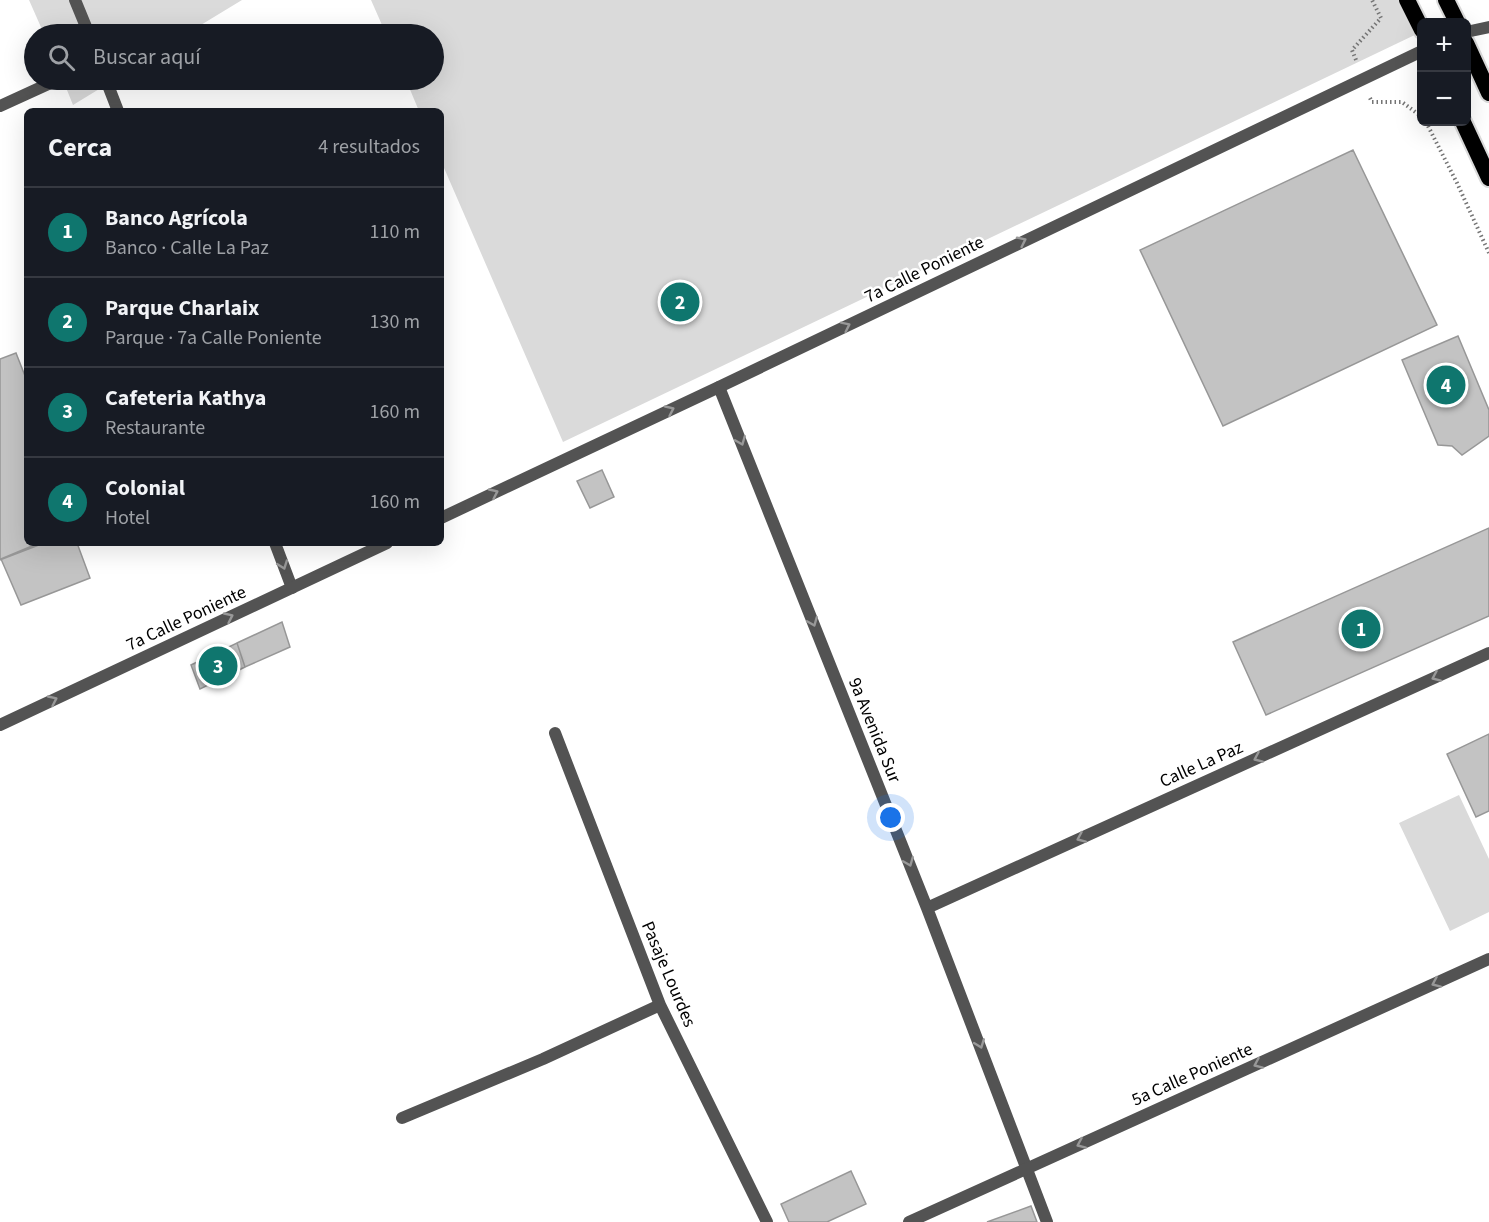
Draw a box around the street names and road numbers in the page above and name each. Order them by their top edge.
street label: 7a Calle Poniente [860,230,988,309]
street label: 7a Calle Poniente [122,580,250,657]
street label: 9a Avenida Sur [842,674,907,787]
street label: Calle La Paz [1156,735,1247,794]
street label: Pasaje Lourdes [635,917,702,1031]
street label: 5a Calle Poniente [1128,1037,1257,1112]

